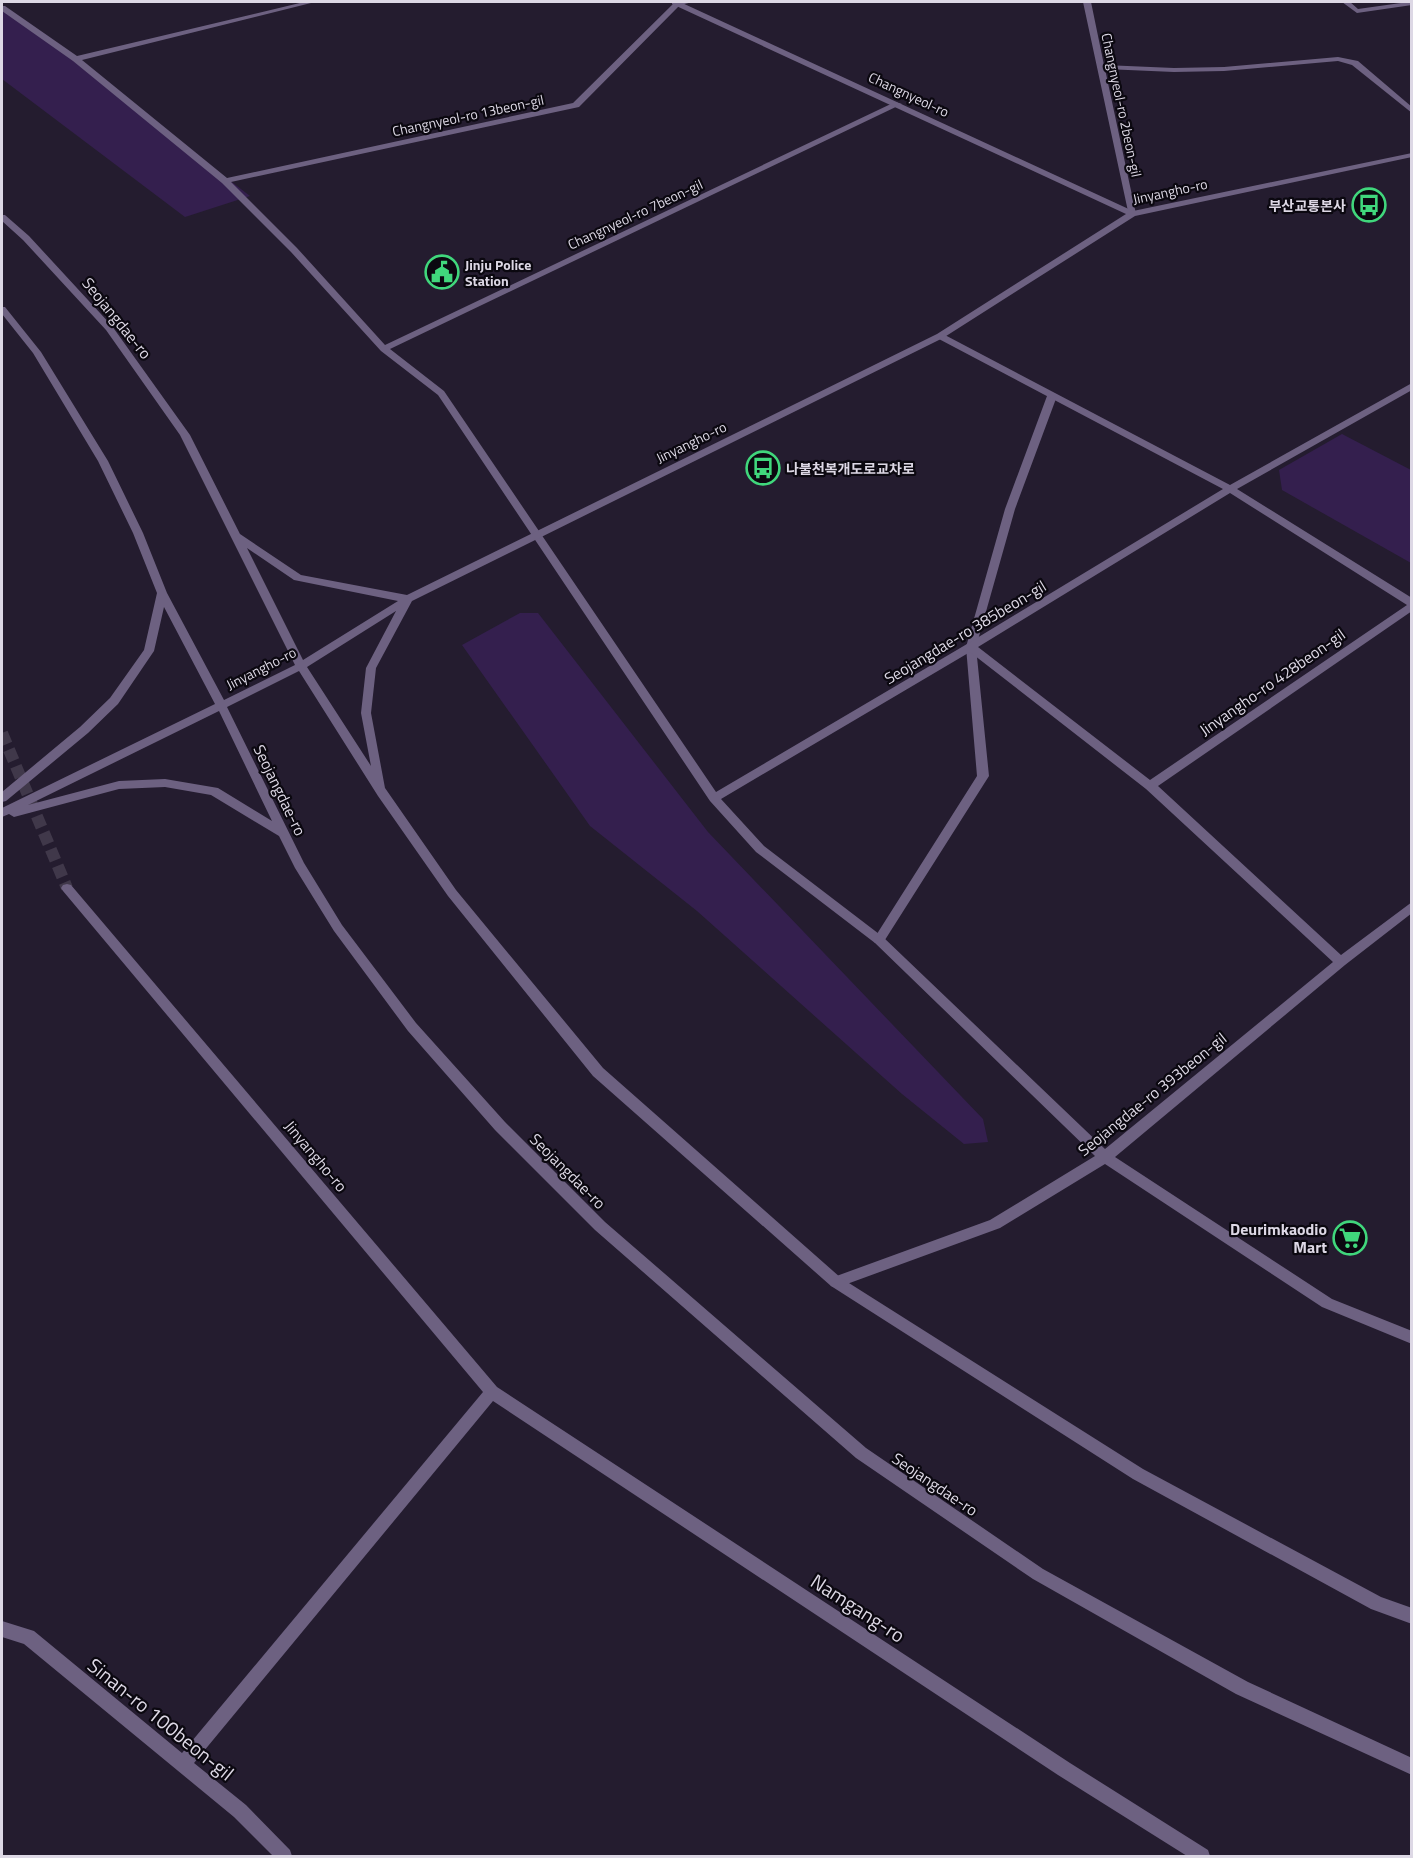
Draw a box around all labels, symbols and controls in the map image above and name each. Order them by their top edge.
street label: Changnyeol-ro 2beon-gil [1096,31,1148,179]
street label: Changnyeol-ro [865,66,953,122]
street label: Changnyeol-ro 13beon-gil [390,89,546,141]
street label: Changnyeol-ro 7beon-gil [564,173,706,255]
street label: Jinyangho-ro [1131,173,1209,209]
bus stop icon: 부산교통본사 [1351,187,1387,223]
place label: 부산교통본사 [1269,195,1346,216]
public building icon: Jinju Police Station [424,254,460,290]
place label: Jinju Police Station [465,254,531,291]
street label: Seojangdae-ro [77,272,157,364]
street label: Jinyangho-ro [652,416,730,468]
bus stop icon: 나불천복개도로교차로 [745,450,781,486]
place label: 나불천복개도로교차로 [786,458,915,479]
street label: Seojangdae-ro 385beon-gil [879,574,1051,690]
street label: Jinyangho-ro 428beon-gil [1194,622,1350,742]
street label: Jinyangho-ro [222,641,300,695]
street label: Seojangdae-ro [248,740,312,840]
street label: Seojangdae-ro 393beon-gil [1072,1026,1232,1162]
street label: Jinyangho-ro [279,1115,353,1197]
street label: Seojangdae-ro [525,1128,611,1214]
place label: Deurimkaodio Mart [1230,1217,1327,1259]
supermarket icon: Deurimkaodio Mart [1332,1220,1368,1256]
street label: Seojangdae-ro [887,1446,983,1522]
street label: Namgang-ro [805,1566,911,1650]
street label: Sinan-ro 100beon-gil [81,1650,241,1788]

